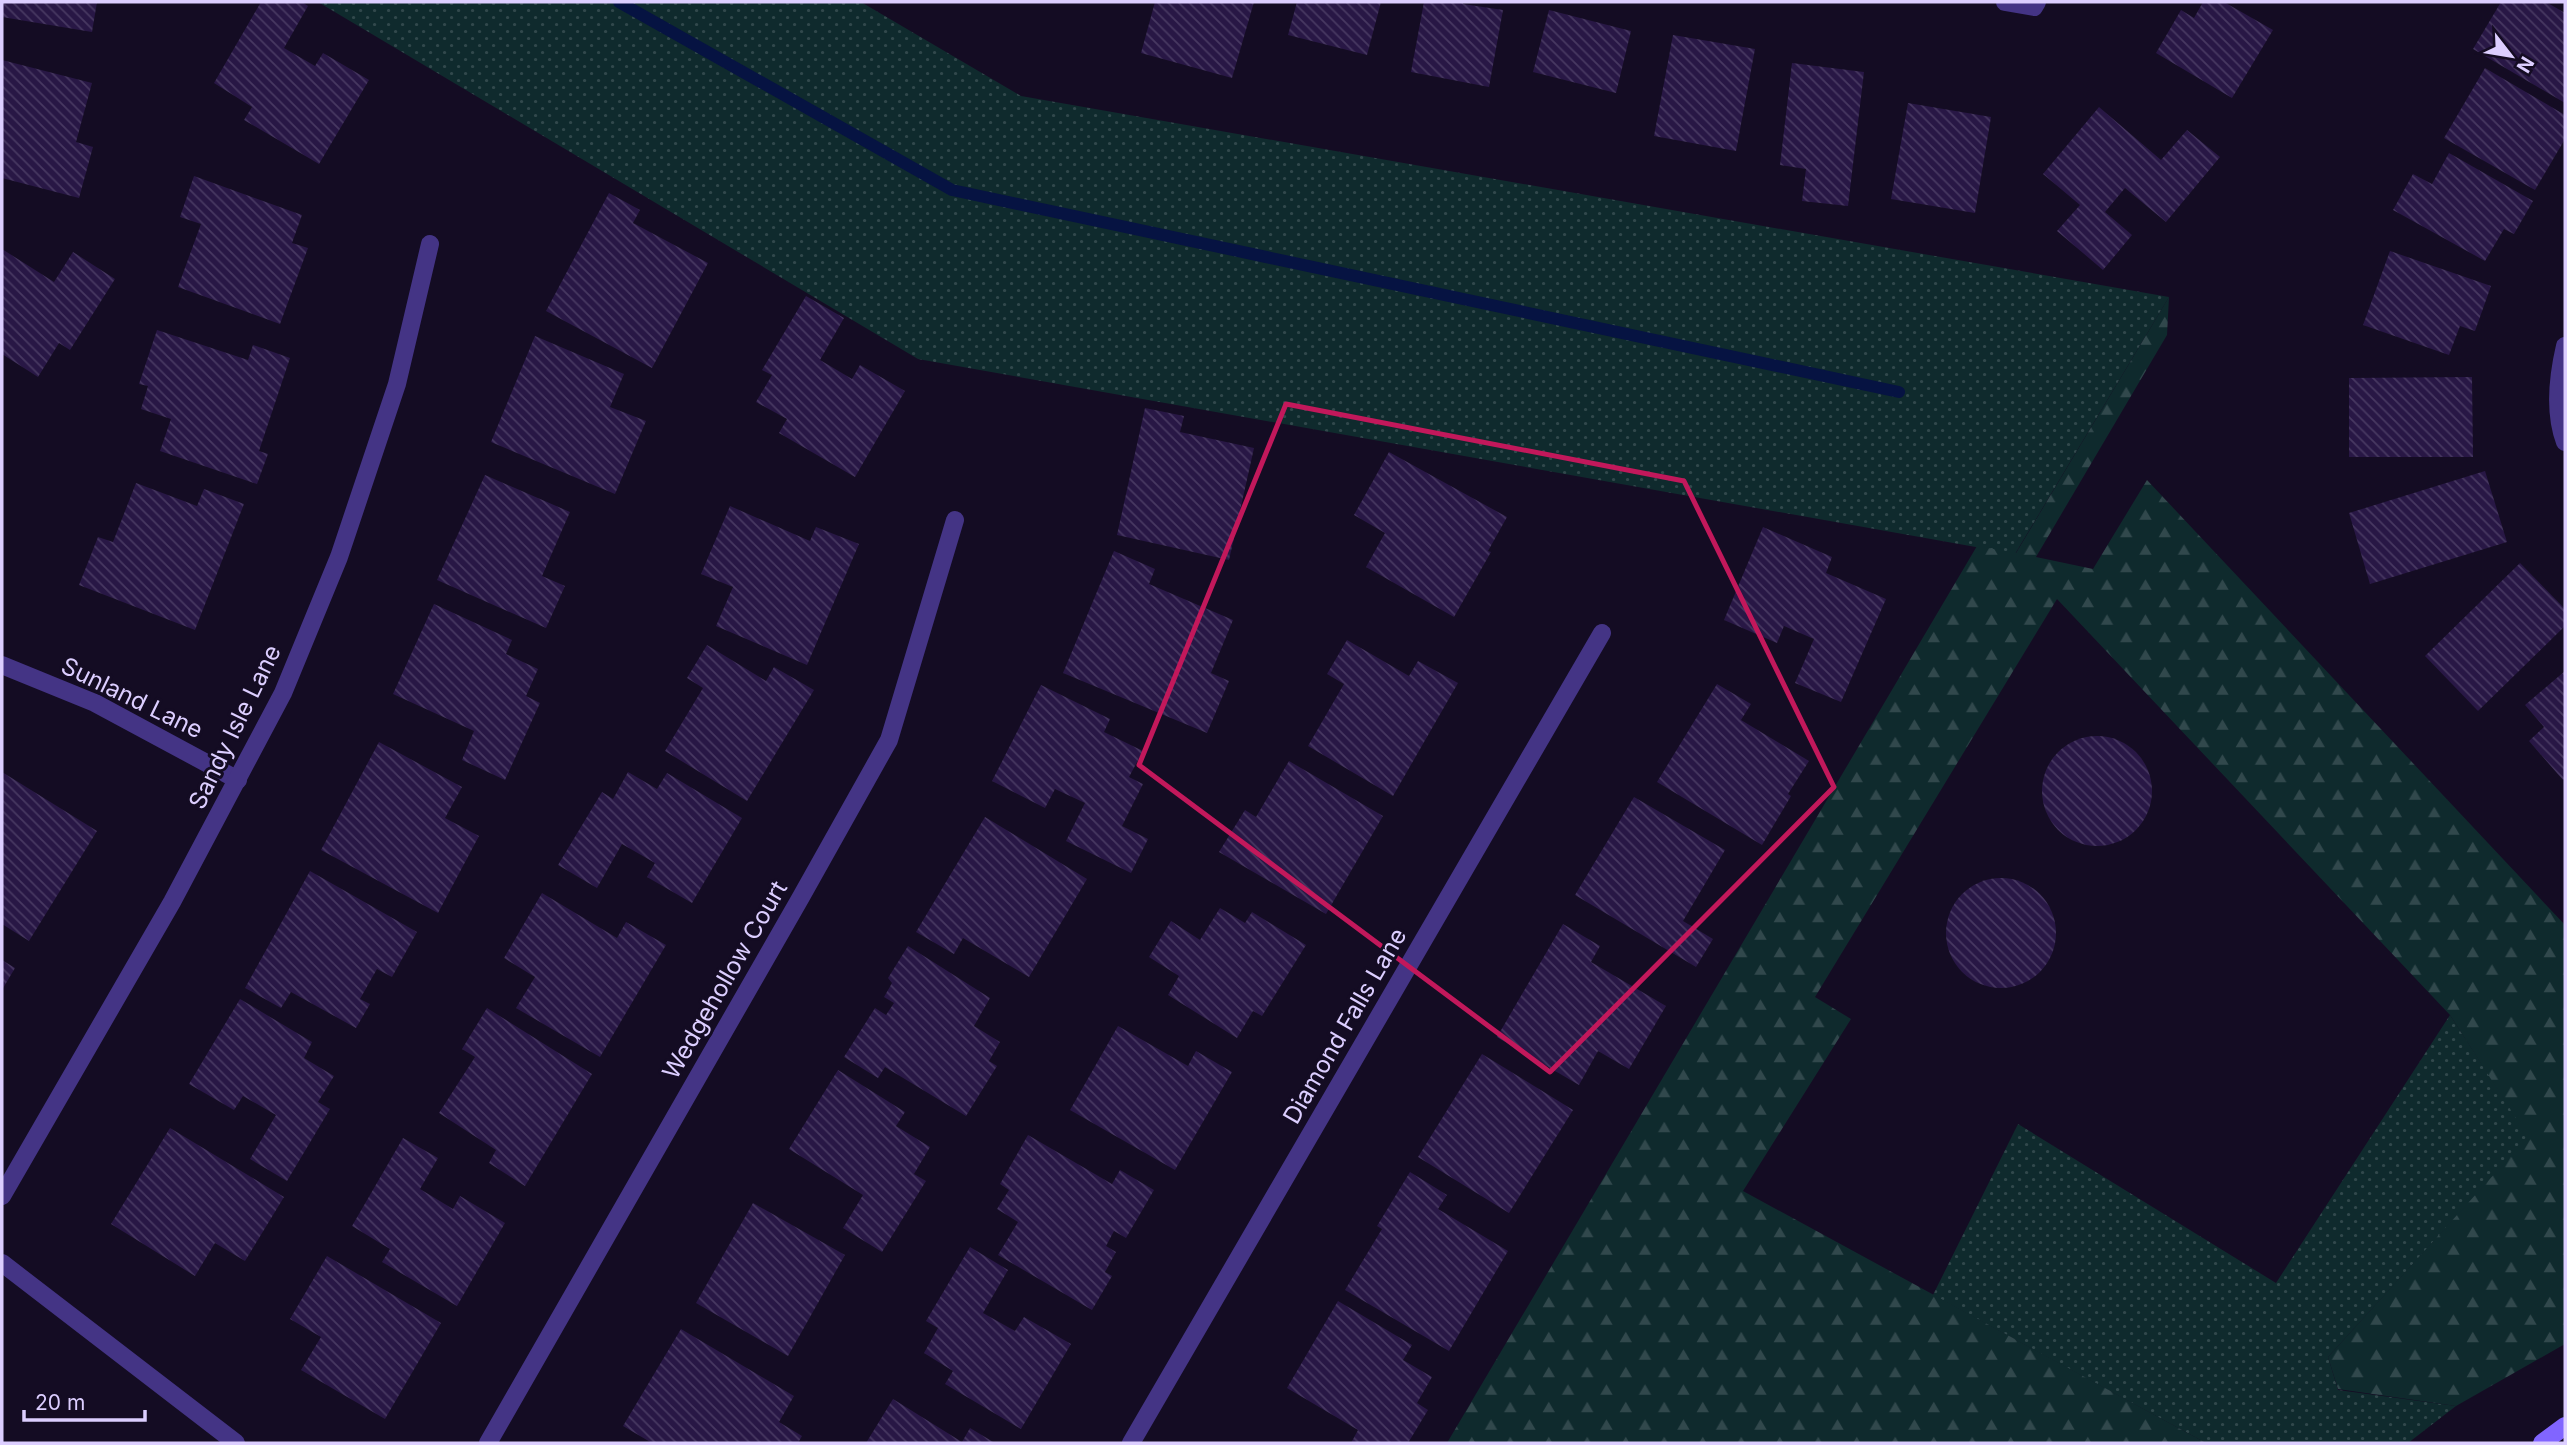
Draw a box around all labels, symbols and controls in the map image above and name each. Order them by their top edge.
north arrow [2476,21,2546,91]
text: N [2512,52,2539,77]
street label: Sandy Isle Lane [182,640,287,814]
street label: Sunland Lane [57,651,208,744]
street label: Wedgehollow Court [656,875,793,1084]
street label: Diamond Falls Lane [1277,923,1412,1129]
scale bar [24,1378,145,1422]
text: 20 m [35,1390,85,1415]

